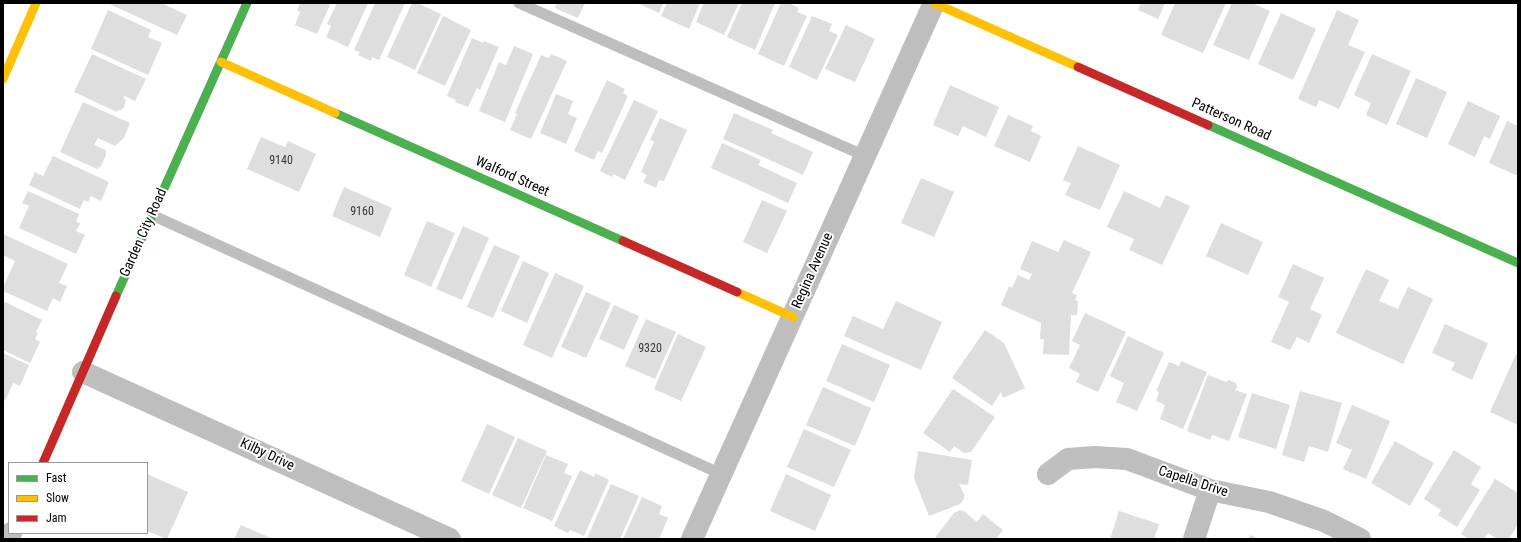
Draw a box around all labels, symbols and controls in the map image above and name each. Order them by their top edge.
street label: Patterson Road [1189,95,1273,145]
street label: Walford Street [473,153,551,201]
house number: 9140 [269,154,293,168]
street label: Garden City Road [117,186,171,280]
house number: 9160 [350,205,374,219]
street label: Regina Avenue [789,231,837,311]
house number: 9320 [638,342,662,356]
street label: Kilby Drive [237,435,297,475]
legend [8,462,148,534]
street label: Capella Drive [1156,463,1230,501]
text: Fast [46,471,66,485]
text: Slow [46,491,69,505]
text: Jam [46,511,67,525]

